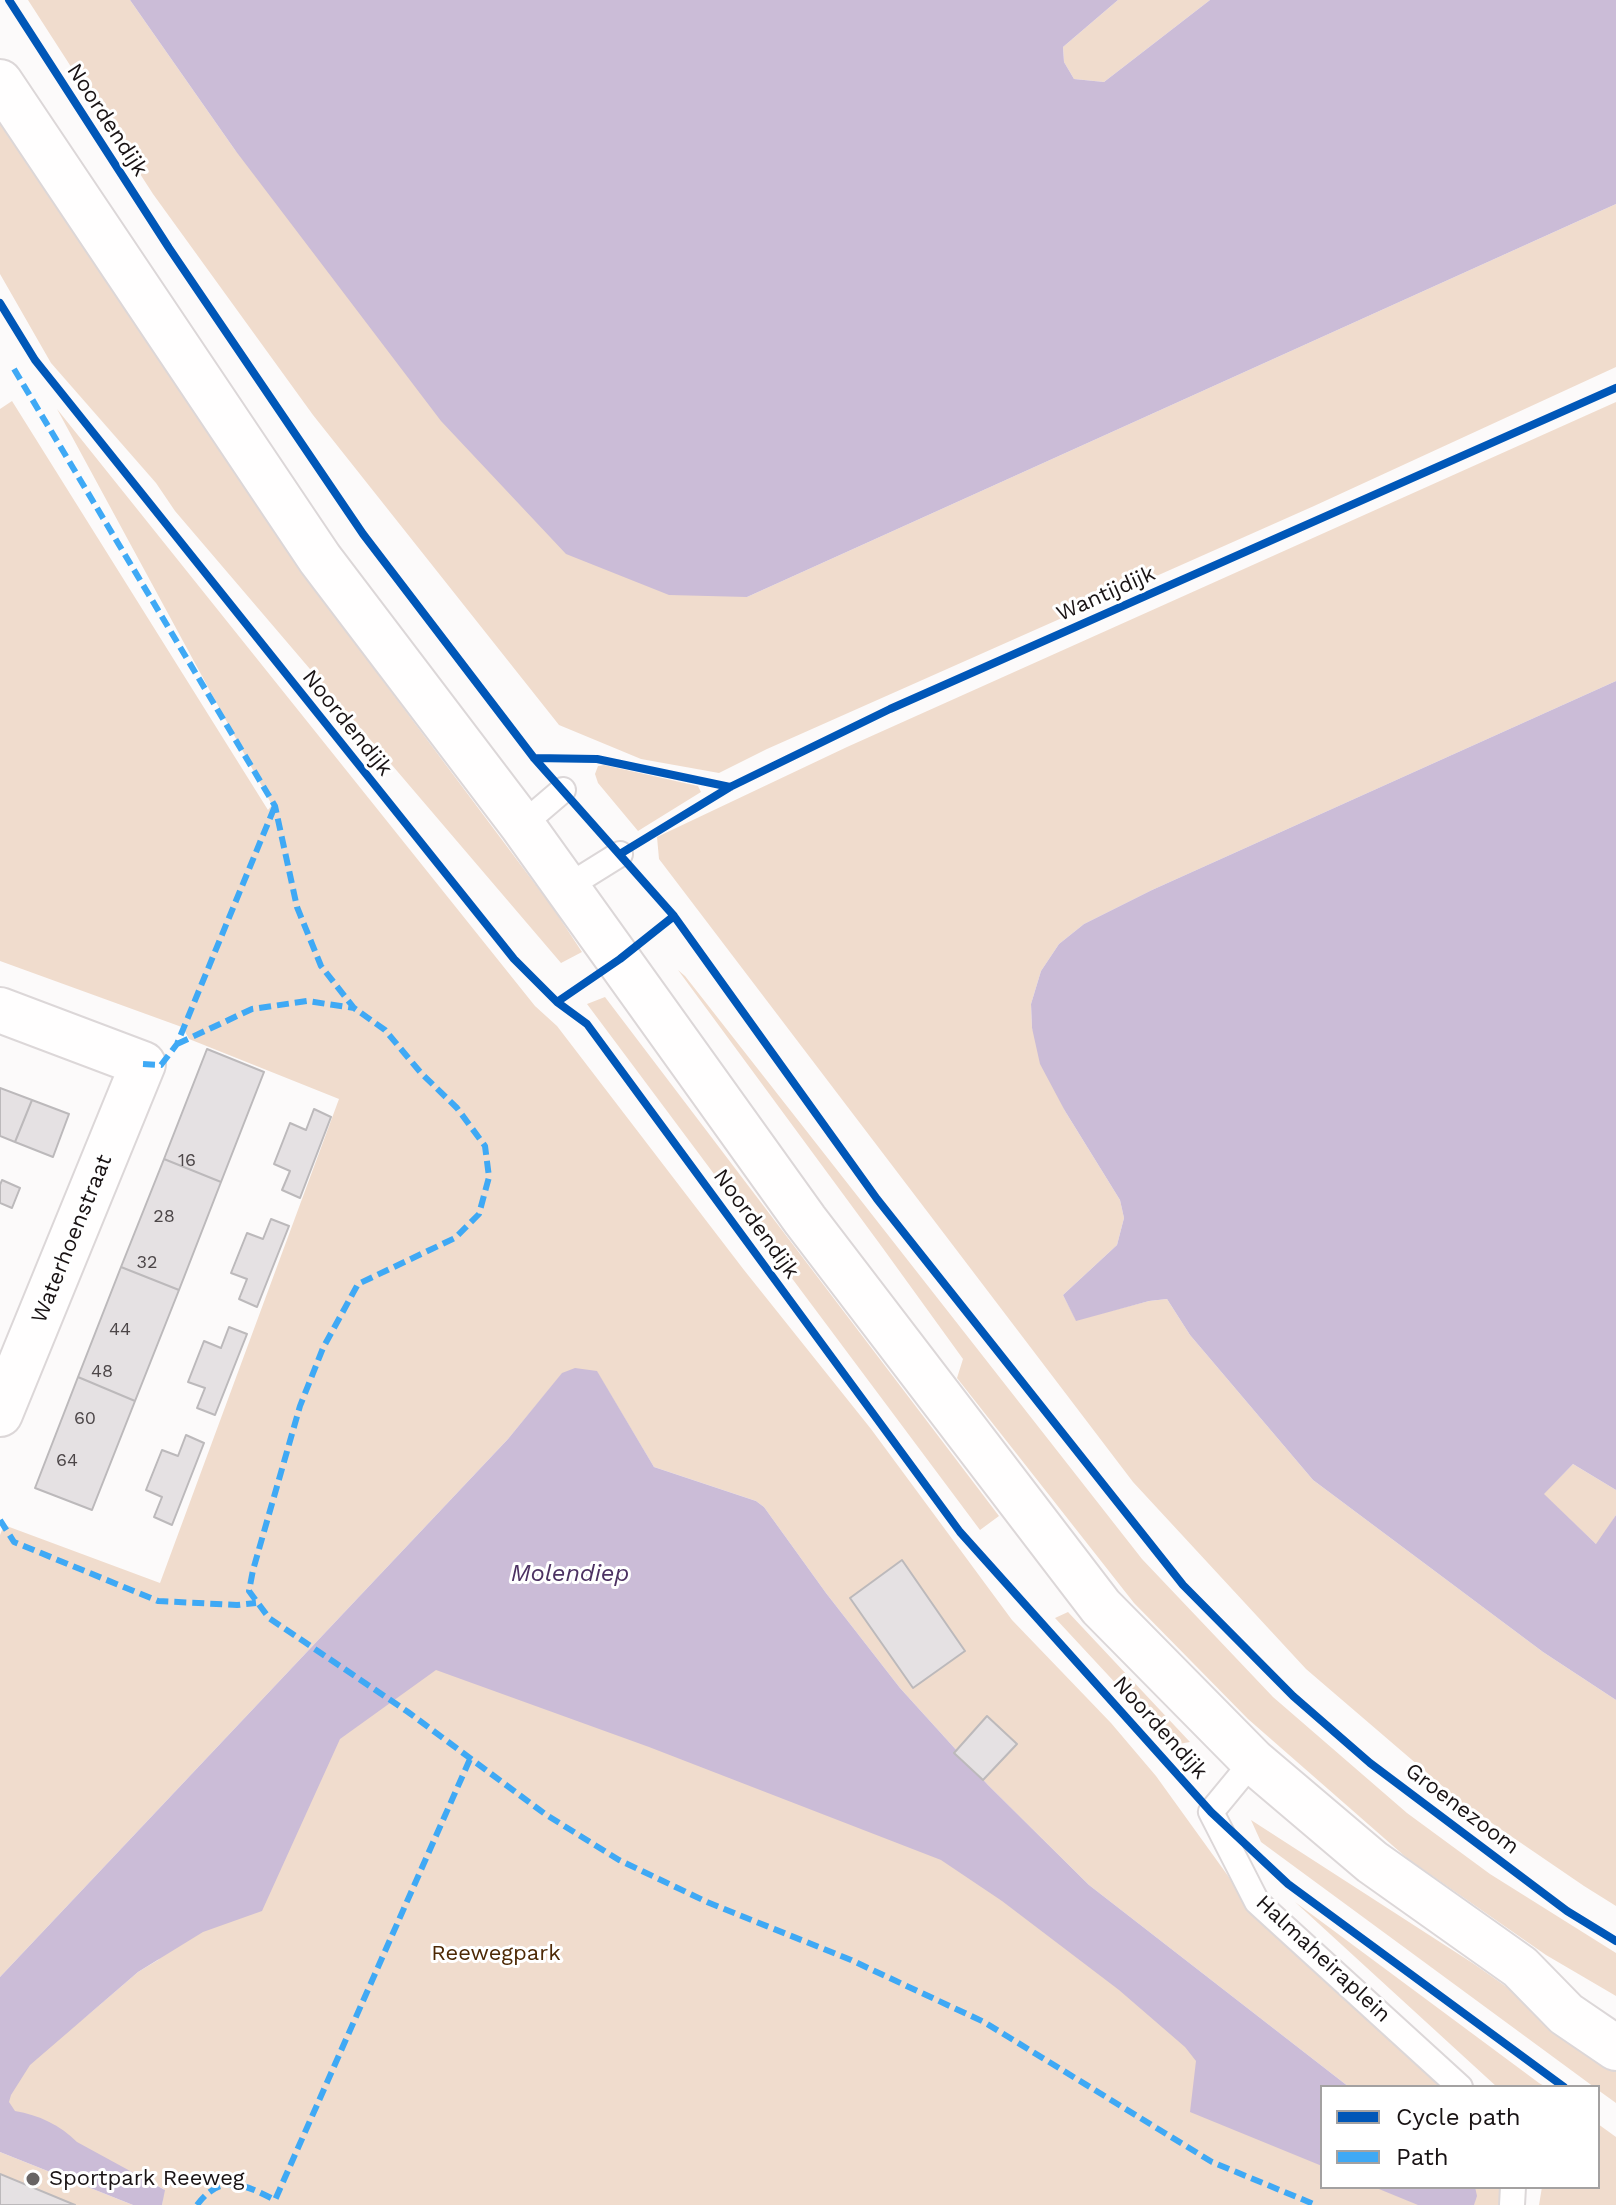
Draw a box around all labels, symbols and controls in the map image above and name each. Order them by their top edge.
street label: Noordendijk [61,59,153,181]
street label: Wantijdijk [1053,561,1159,627]
street label: Noordendijk [296,665,398,781]
house number: 16 [178,1150,196,1172]
street label: Waterhoenstraat [26,1151,118,1327]
street label: Noordendijk [707,1164,805,1284]
house number: 28 [153,1206,175,1228]
house number: 32 [137,1252,157,1274]
house number: 44 [109,1319,131,1341]
house number: 48 [91,1361,113,1383]
house number: 60 [74,1408,96,1430]
house number: 64 [56,1450,78,1472]
water label: Molendiep [511,1560,629,1588]
street label: Noordendijk [1107,1671,1213,1785]
street label: Groenezoom [1400,1758,1524,1860]
street label: Halmaheiraplein [1250,1890,1396,2028]
park label: Reewegpark [431,1941,561,1967]
legend [1320,2085,1600,2189]
text: Cycle path [1396,2103,1521,2131]
text: Path [1396,2143,1449,2171]
place label: Sportpark Reeweg [49,2166,245,2192]
marker: Sportpark Reeweg [24,2170,42,2188]

